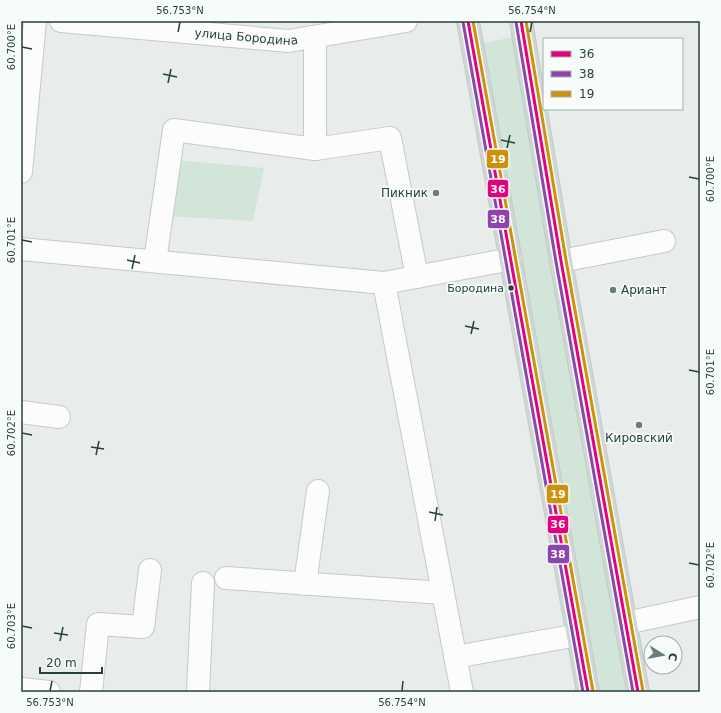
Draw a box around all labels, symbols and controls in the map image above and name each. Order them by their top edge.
text: 56.753°N [156,5,204,16]
text: 56.754°N [508,5,556,16]
text: 60.700°E [6,24,17,70]
street label: улица Бородина [194,26,299,48]
legend [543,38,683,110]
text: 36 [579,47,594,61]
text: 38 [579,67,594,81]
text: 19 [579,87,594,101]
line badge: 19 [486,149,509,169]
text: 19 [490,153,506,166]
text: 60.700°E [705,156,716,202]
line badge: 36 [487,179,509,198]
text: 36 [490,183,506,196]
place label: Пикник [381,186,428,200]
marker: Пикник [431,188,441,198]
line badge: 38 [487,209,510,229]
text: 38 [490,213,506,226]
text: 60.701°E [6,217,17,263]
place label: Бородина [447,282,504,295]
marker: Бородина [506,283,516,293]
place label: Ариант [621,283,667,297]
marker: Ариант [608,285,618,295]
text: 60.701°E [705,349,716,395]
text: 60.702°E [6,410,17,456]
marker: Кировский [634,420,644,430]
place label: Кировский [605,431,673,445]
line badge: 19 [546,484,569,504]
text: 19 [550,488,566,501]
line badge: 36 [547,515,569,534]
text: 36 [550,518,566,531]
text: 60.702°E [705,542,716,588]
line badge: 38 [547,544,570,564]
text: 38 [550,548,566,561]
text: 60.703°E [6,603,17,649]
north arrow [643,635,683,675]
scale bar [40,649,102,675]
text: С [665,652,679,662]
text: 20 m [46,656,77,670]
text: 56.753°N [26,697,74,708]
text: 56.754°N [378,697,426,708]

